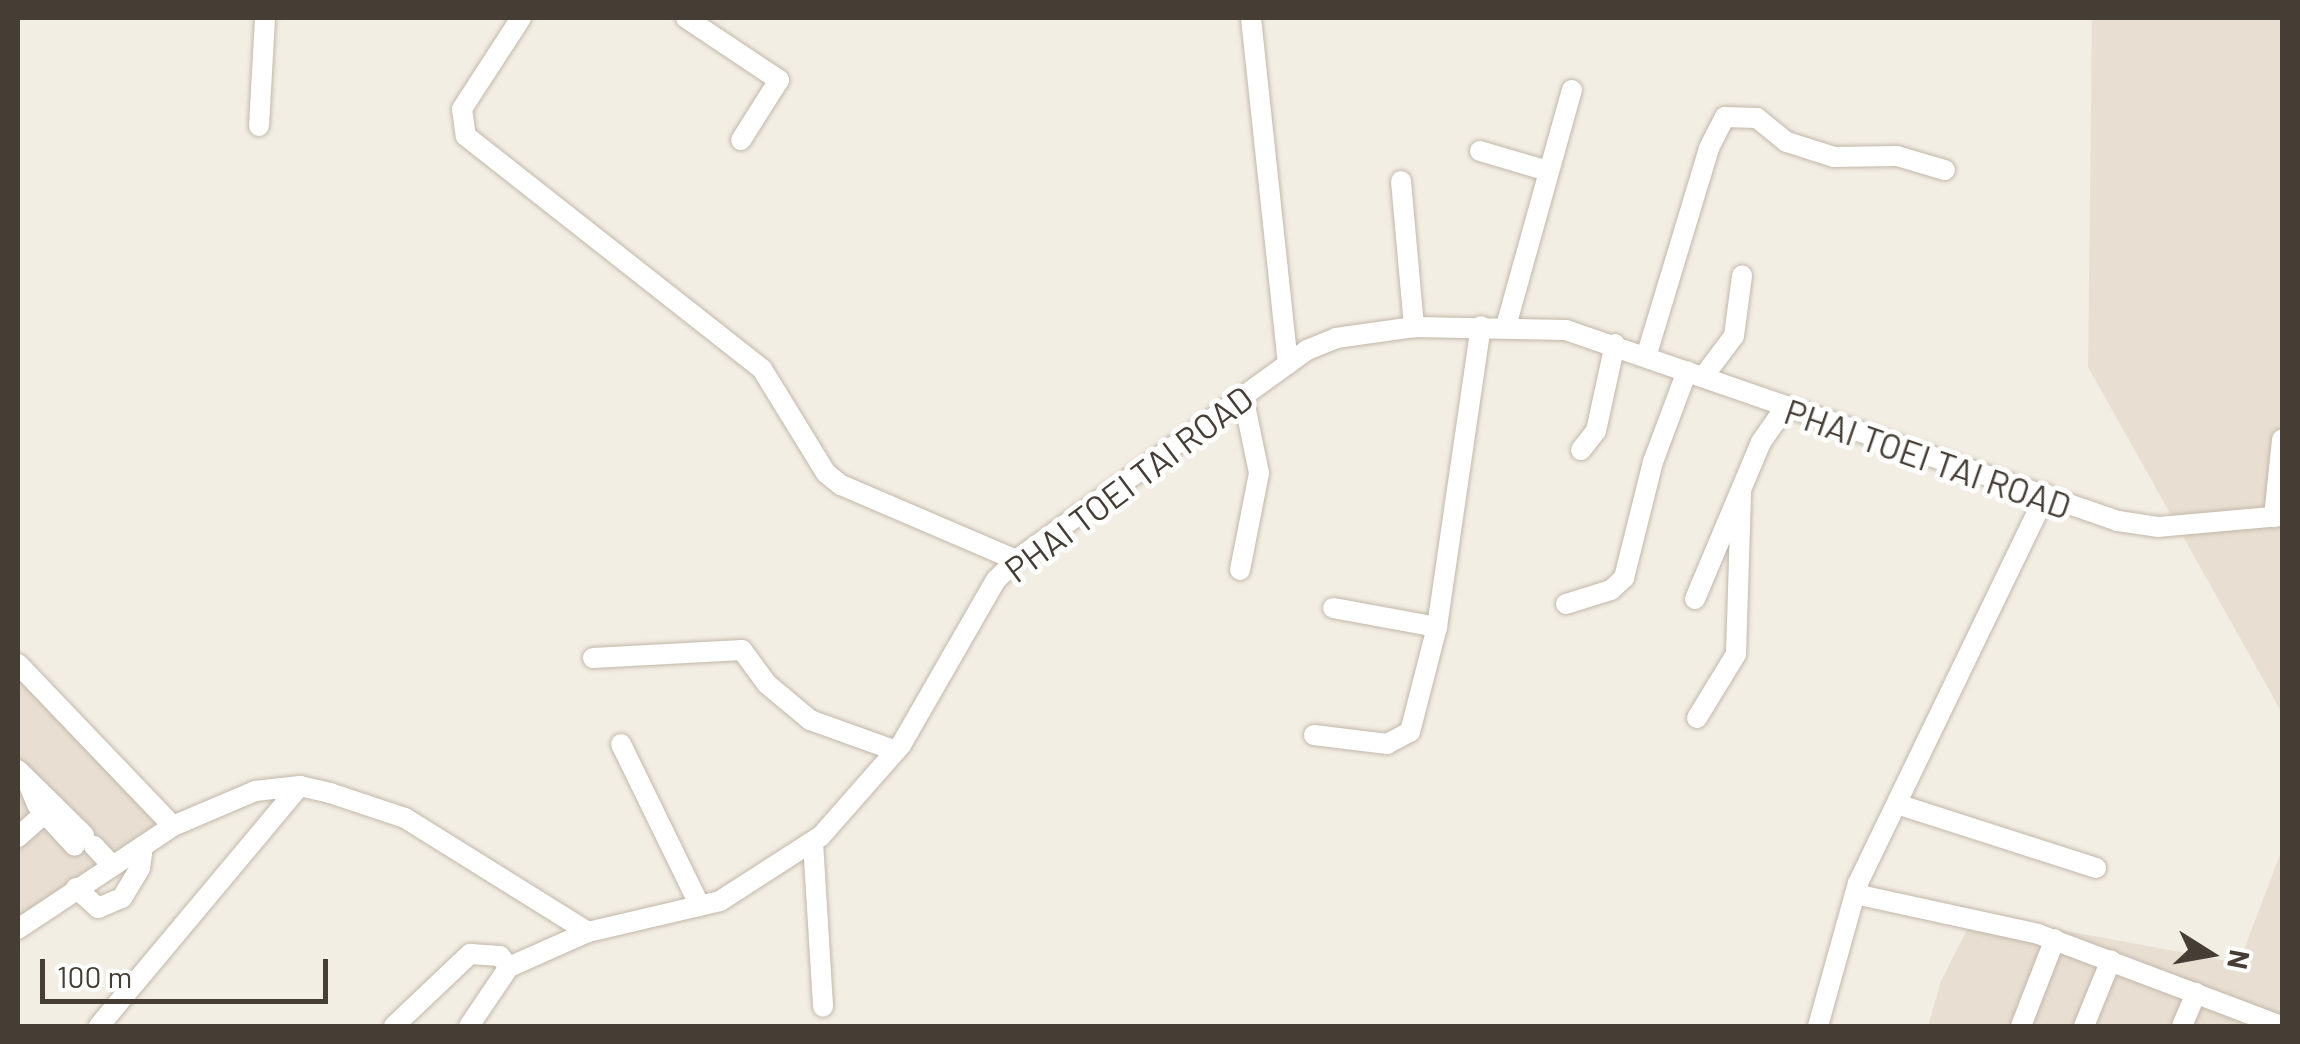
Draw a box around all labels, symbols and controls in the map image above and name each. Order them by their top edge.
street label: PHAI TOEI TAI ROAD [996,376,1260,590]
street label: PHAI TOEI TAI ROAD [1779,389,2077,527]
north arrow [2160,904,2260,1004]
scale bar [45,939,332,1001]
text: N [2221,947,2258,972]
text: 100 m [57,958,132,994]

